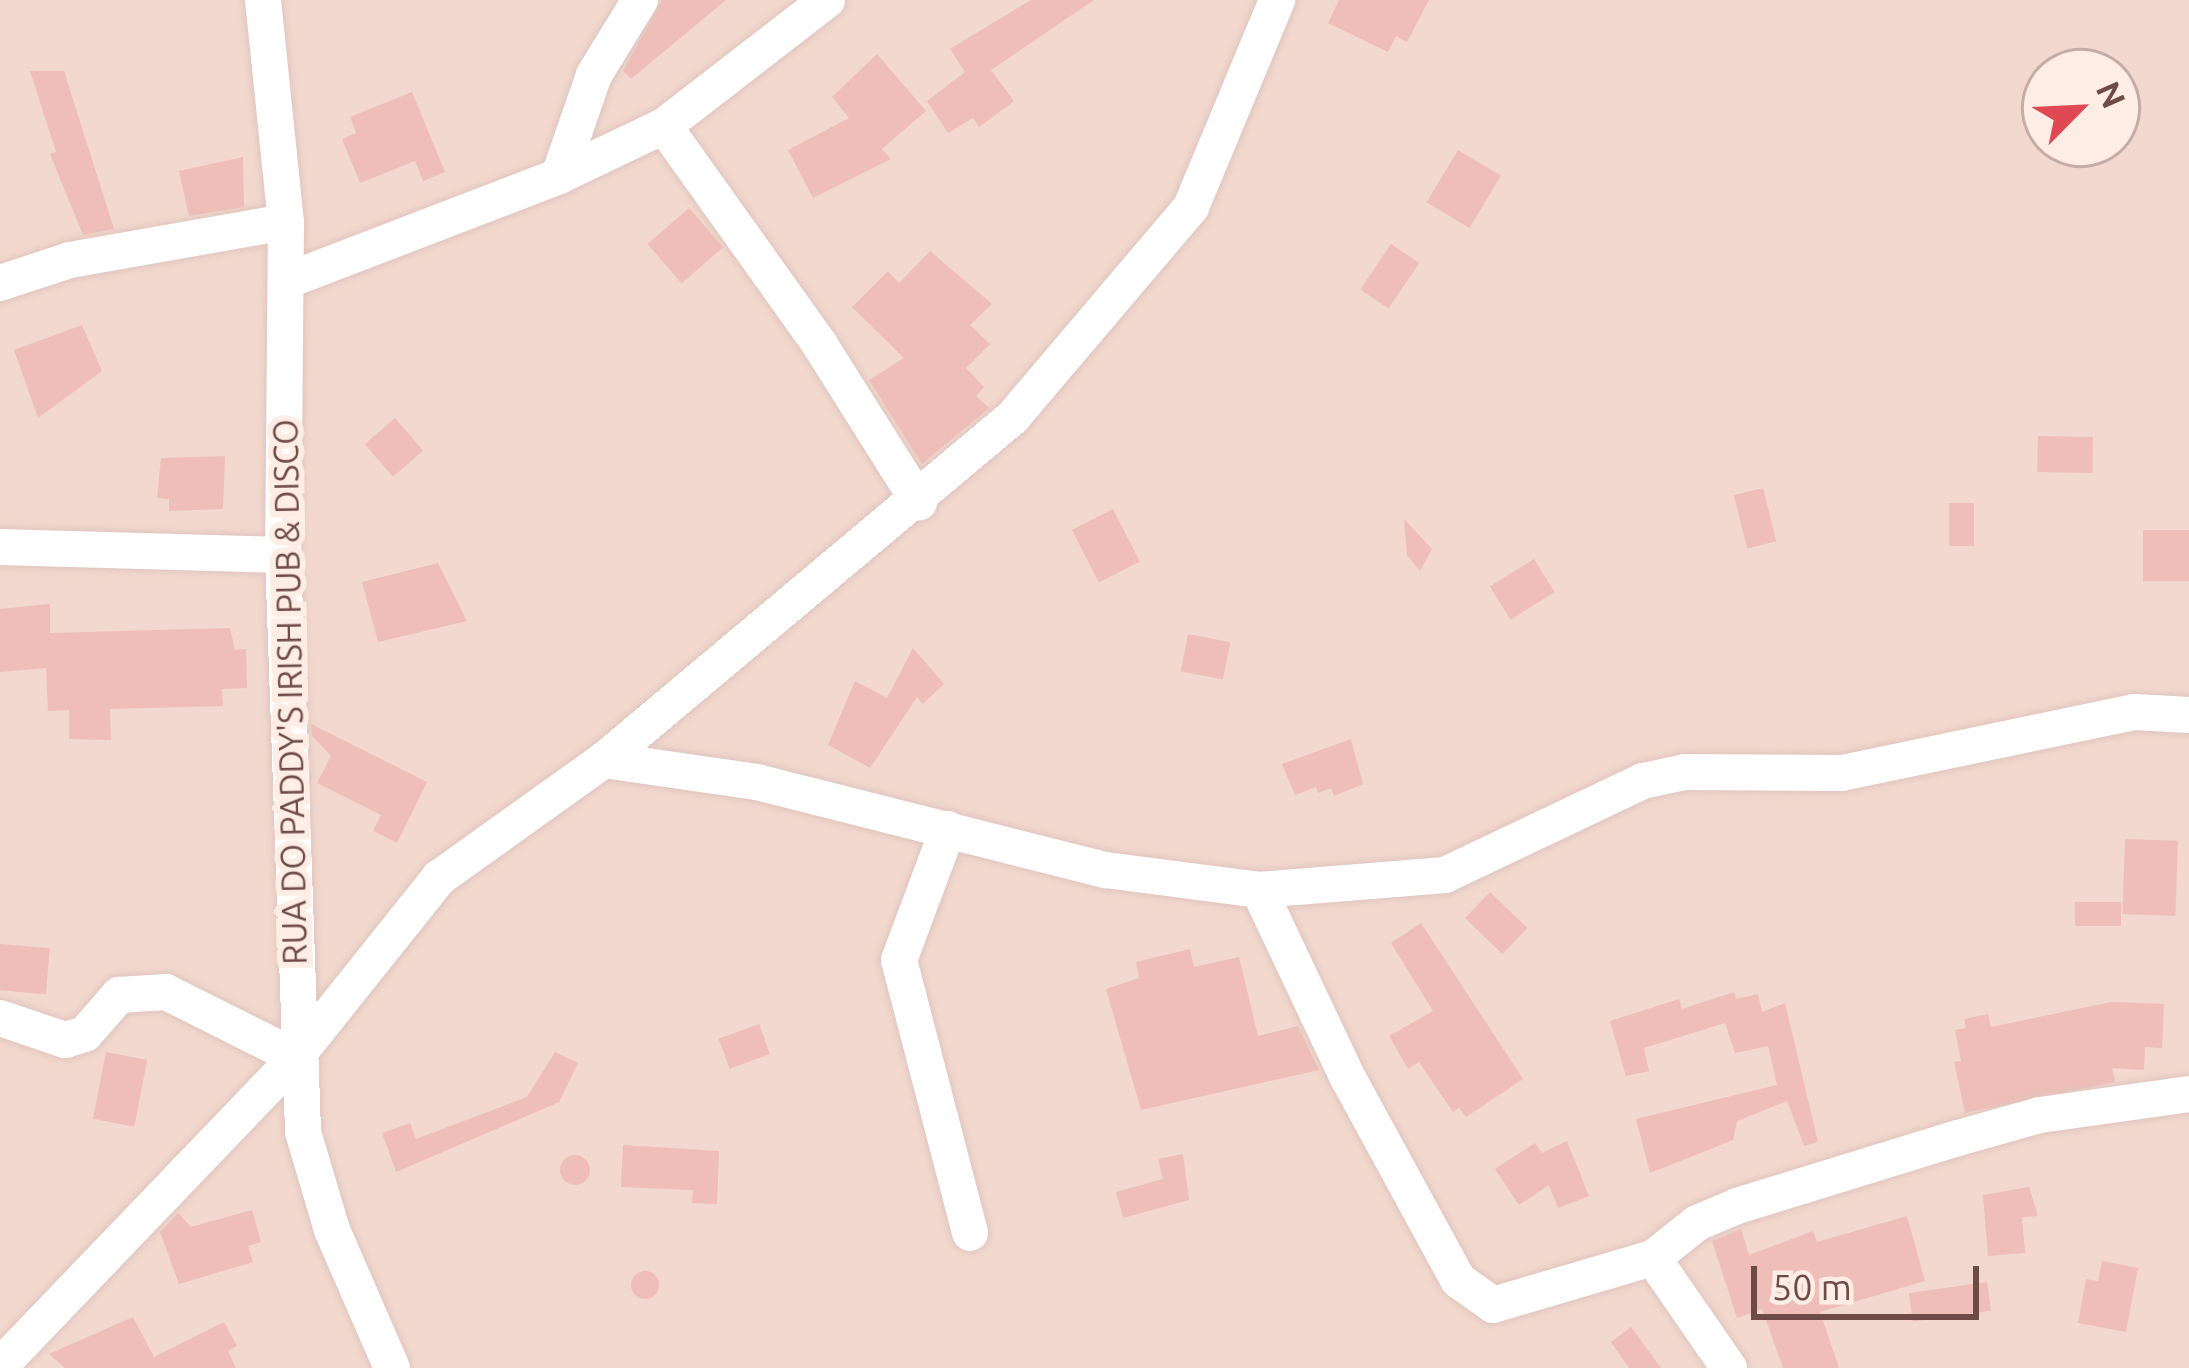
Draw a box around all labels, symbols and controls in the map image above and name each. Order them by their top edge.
north arrow [2021,48,2141,168]
text: N [2090,76,2134,113]
street label: RUA DO PADDY'S IRISH PUB & DISCO [265,419,315,965]
scale bar [1757,1242,1985,1316]
text: 50 m [1772,1266,1852,1307]

